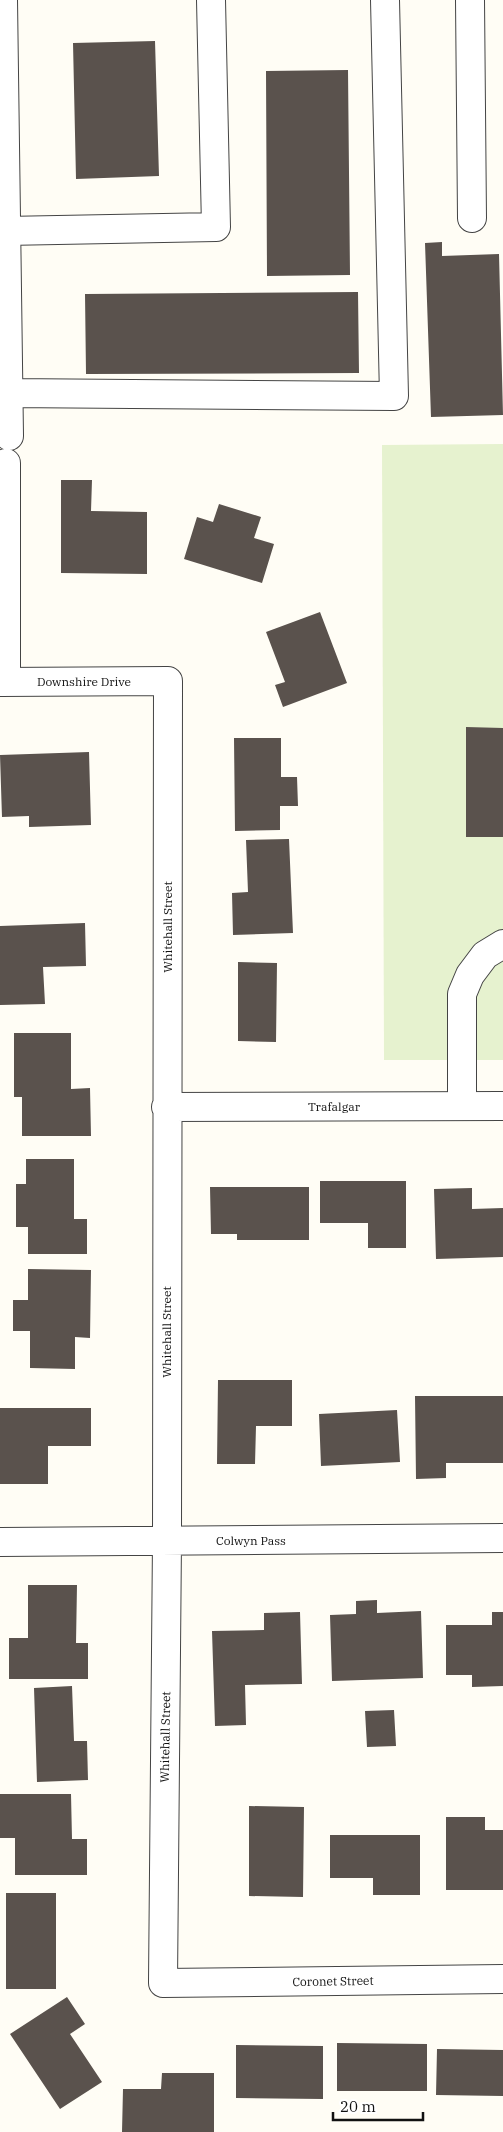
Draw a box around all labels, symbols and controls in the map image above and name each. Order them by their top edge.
street label: Downshire Drive [37,674,131,689]
street label: Whitehall Street [160,881,175,973]
street label: Trafalgar [308,1099,361,1114]
street label: Whitehall Street [159,1286,174,1378]
street label: Colwyn Pass [216,1533,286,1548]
street label: Whitehall Street [157,1691,173,1783]
street label: Coronet Street [292,1973,374,1989]
scale bar [333,2090,423,2122]
text: 20 m [340,2097,376,2116]

